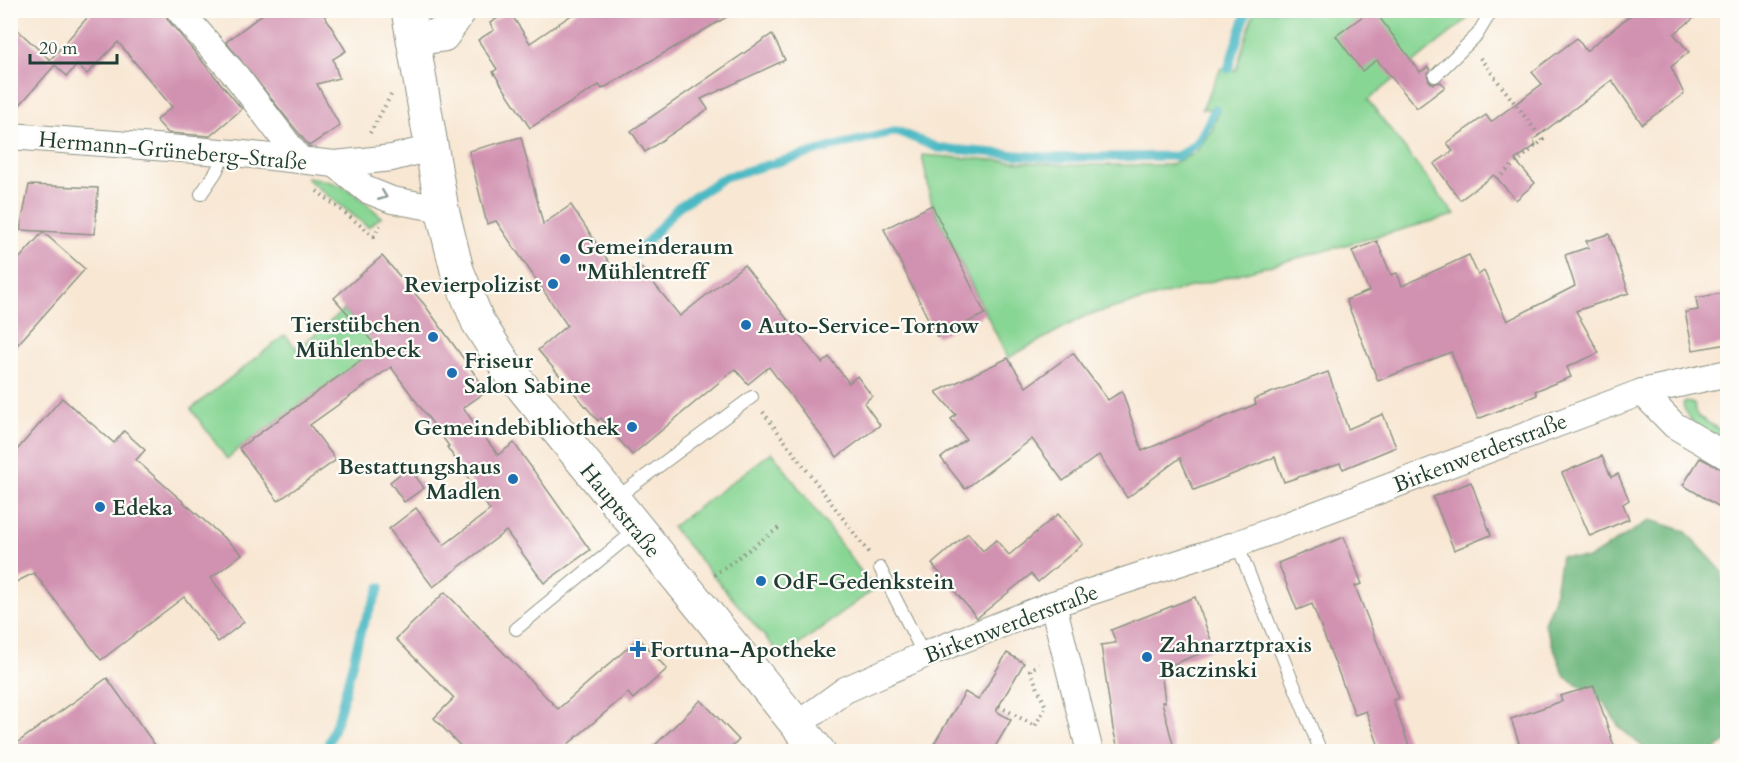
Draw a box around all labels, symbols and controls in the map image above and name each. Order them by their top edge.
scale bar [30,27,117,65]
text: 20 m [39,36,78,61]
street label: Hermann-Grüneberg-Straße [37,124,309,178]
one-way arrow [376,189,387,201]
place label: Gemeinderaum "Mühlentreff [577,232,734,287]
marker: Gemeinderaum "Mühlentreff [558,252,572,266]
place label: Revierpolizist [404,270,541,300]
marker: Revierpolizist [546,277,560,291]
place label: Tierstübchen Mühlenbeck [290,310,421,365]
place label: Auto-Service-Tornow [758,311,980,341]
marker: Auto-Service-Tornow [739,318,753,332]
marker: Tierstübchen Mühlenbeck [426,330,440,344]
place label: Friseur Salon Sabine [464,346,591,401]
marker: Friseur Salon Sabine [445,366,459,380]
street label: Birkenwerderstraße [1389,406,1572,500]
place label: Gemeindebibliothek [414,413,620,443]
marker: Gemeindebibliothek [625,420,639,434]
place label: Bestattungshaus Madlen [338,452,501,507]
street label: Hauptstraße [573,457,668,564]
marker: Bestattungshaus Madlen [506,472,520,486]
place label: Edeka [112,493,173,523]
marker: Edeka [93,500,107,514]
place label: OdF-Gedenkstein [773,567,955,597]
marker: OdF-Gedenkstein [754,574,768,588]
street label: Birkenwerderstraße [920,577,1103,671]
place label: Zahnarztpraxis Baczinski [1159,630,1312,685]
place label: Fortuna-Apotheke [650,635,837,665]
marker: Fortuna-Apotheke [631,642,645,656]
marker: Zahnarztpraxis Baczinski [1140,650,1154,664]

